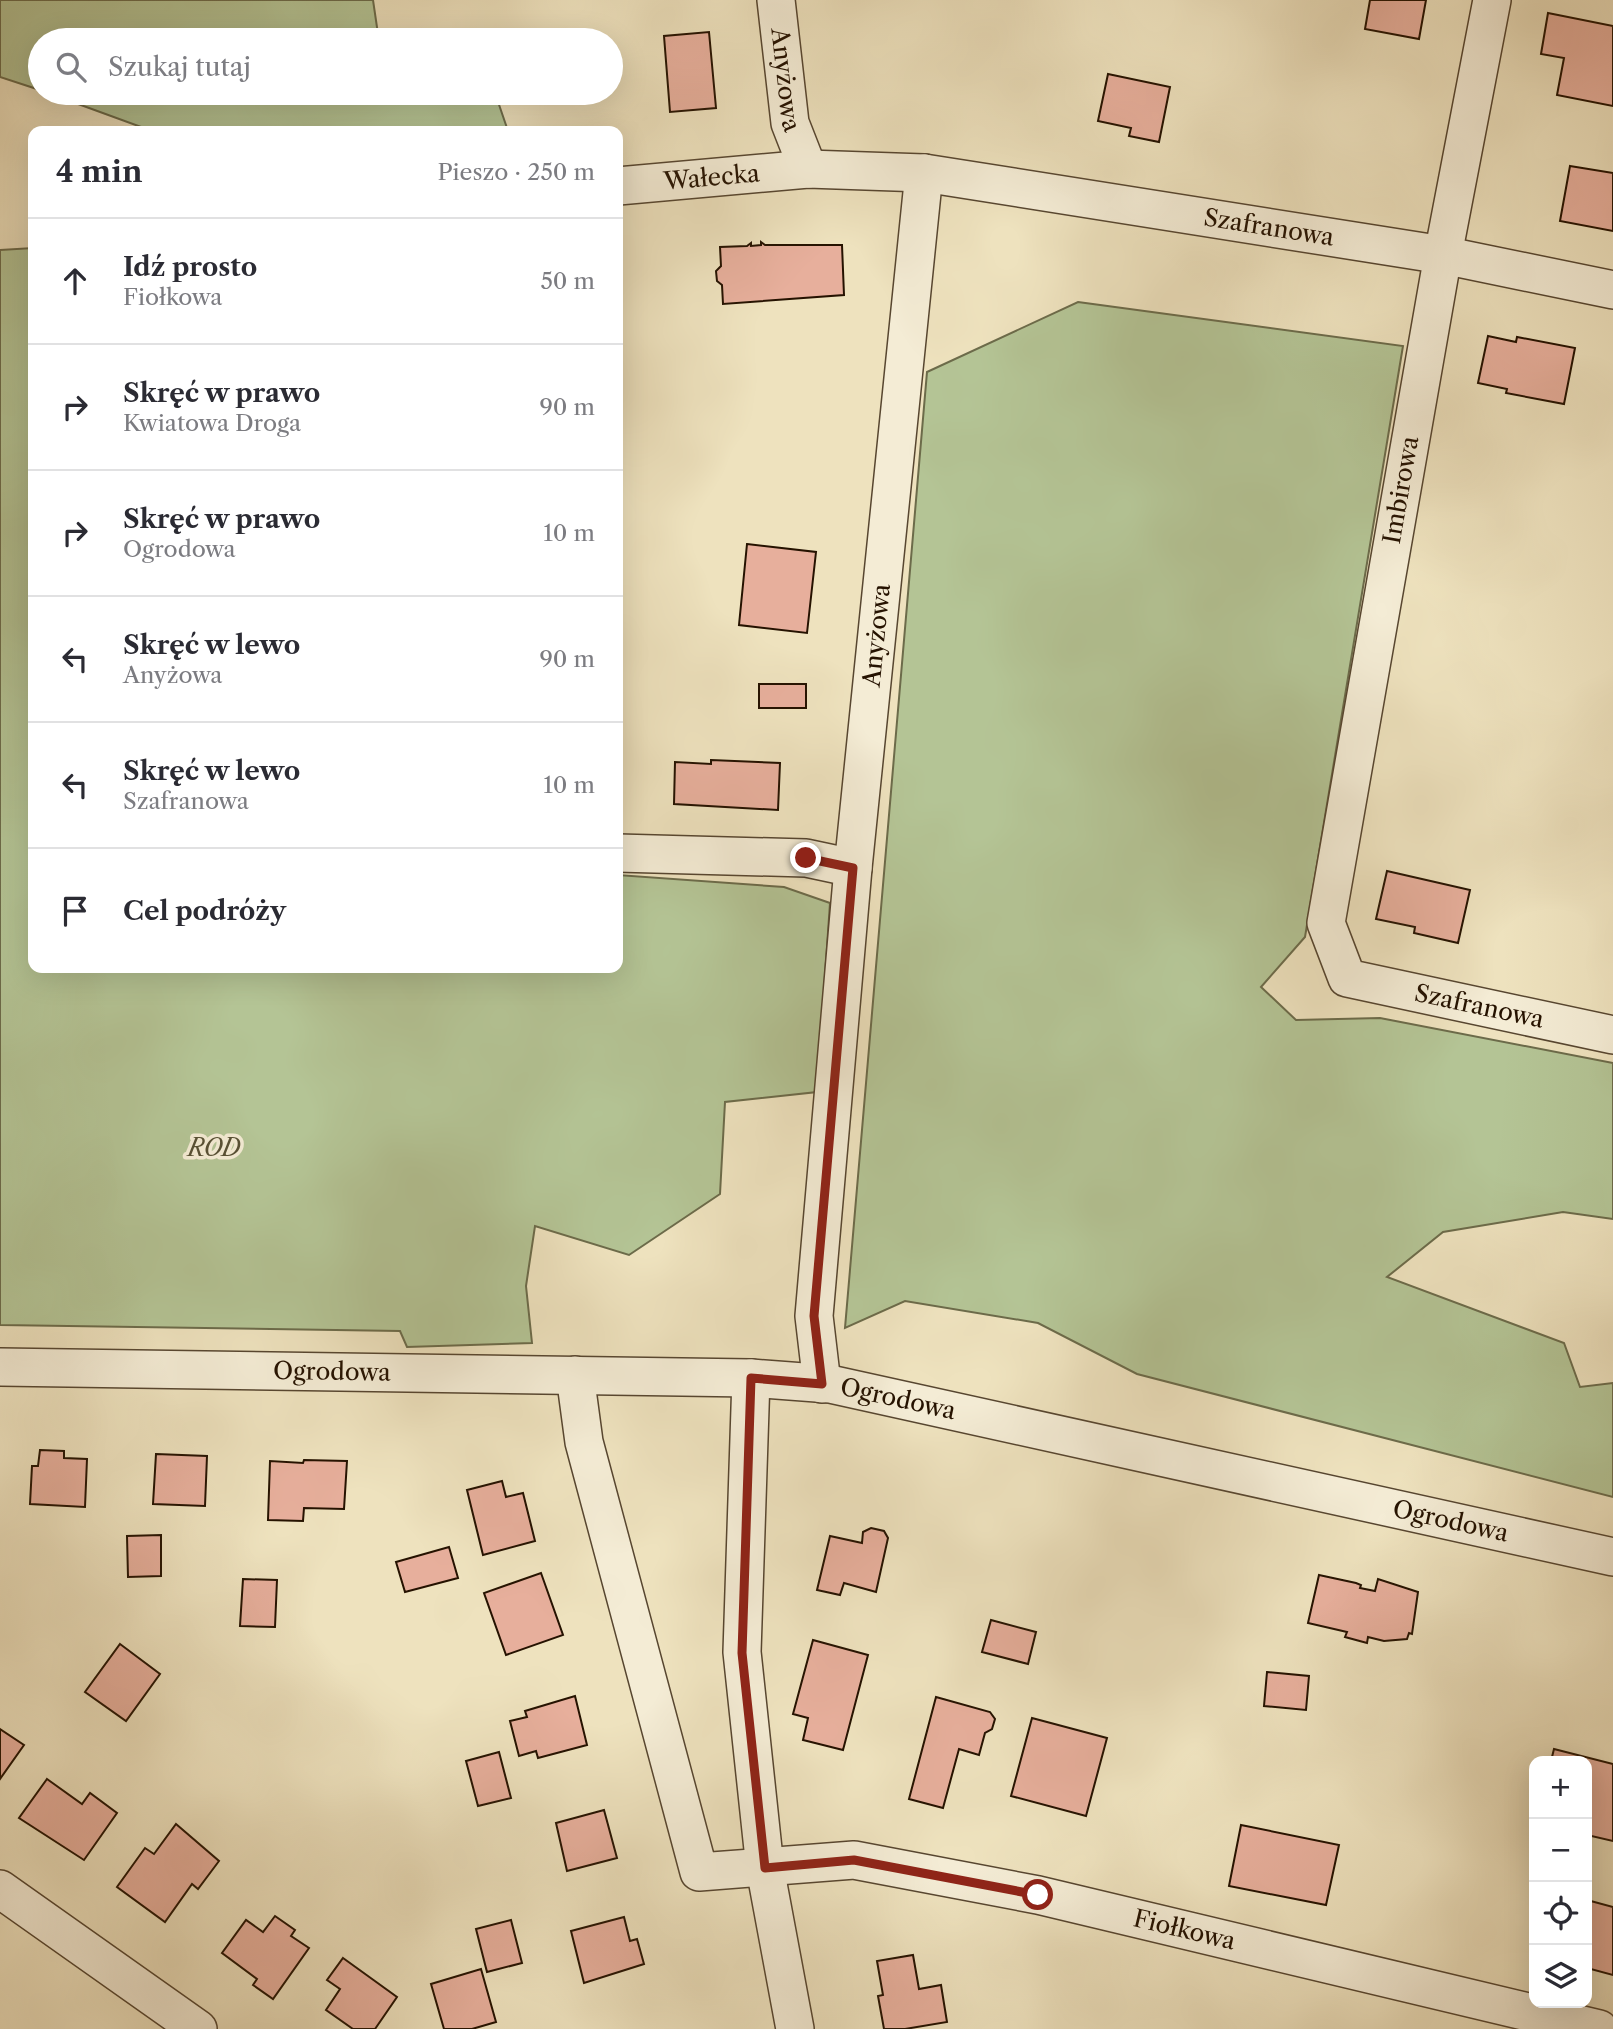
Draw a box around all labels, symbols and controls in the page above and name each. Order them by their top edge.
street label: Anyżowa [765,25,807,136]
search box [28,28,623,105]
icon: search [52,48,90,86]
text: Szukaj tutaj [108,51,251,83]
text: 4 min [56,153,142,190]
text: Pieszo · 250 m [437,158,595,186]
street label: Wałecka [661,158,761,196]
street label: Szafranowa [1202,202,1336,252]
text: Idź prosto [123,251,257,283]
icon: ahead [56,262,94,300]
text: 50 m [540,267,595,295]
text: Fiołkowa [123,283,222,311]
text: Skręć w prawo [123,377,320,409]
icon: right [56,388,94,426]
text: 90 m [539,393,595,421]
text: Kwiatowa Droga [123,409,301,437]
street label: Imbirowa [1377,433,1424,546]
text: Skręć w prawo [123,503,320,535]
icon: right [56,514,94,552]
text: 10 m [543,519,595,547]
text: Ogrodowa [123,535,236,563]
street label: Anyżowa [856,582,896,689]
text: Skręć w lewo [123,629,300,661]
icon: left [56,640,94,678]
text: 90 m [539,645,595,673]
text: Anyżowa [123,661,223,689]
text: Skręć w lewo [123,755,300,787]
icon: left [56,766,94,804]
text: 10 m [543,771,595,799]
text: Szafranowa [123,787,249,815]
route end [790,842,821,873]
icon: arrive [56,892,94,930]
text: Cel podróży [123,895,286,927]
street label: Szafranowa [1412,978,1547,1034]
park label: ROD [186,1133,241,1162]
street label: Ogrodowa [273,1356,391,1387]
street label: Ogrodowa [838,1372,959,1425]
street label: Ogrodowa [1390,1494,1512,1548]
map controls [1529,1756,1592,2008]
button: + [1529,1756,1592,1819]
button: − [1529,1819,1592,1882]
route start [1022,1879,1053,1910]
button: locate [1529,1882,1592,1945]
street label: Fiołkowa [1131,1903,1239,1956]
button: layers [1529,1945,1592,2008]

